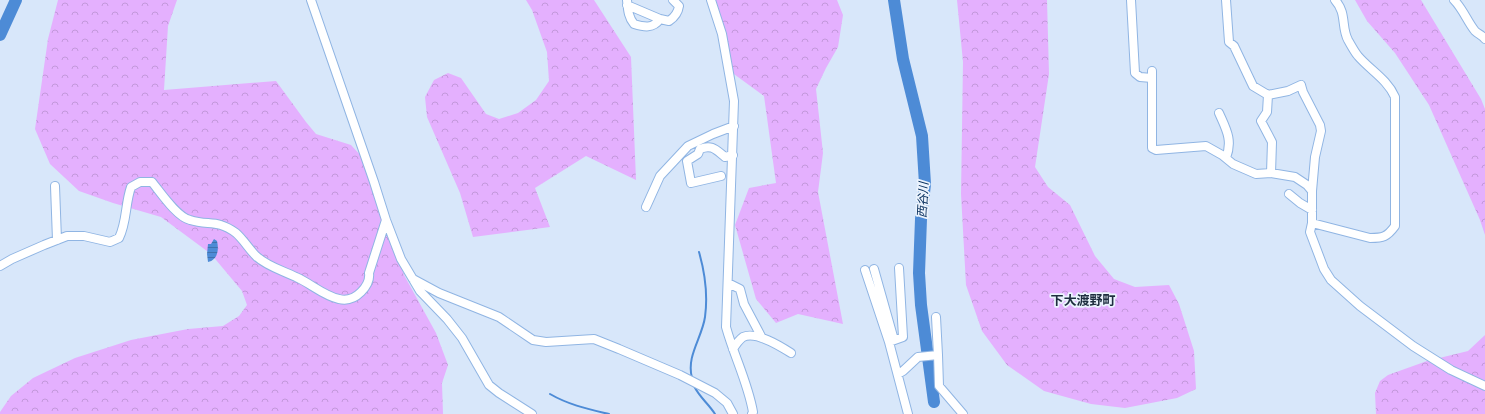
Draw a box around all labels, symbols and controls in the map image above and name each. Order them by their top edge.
water label: 西谷川 [915,180,931,218]
district label: 下大渡野町 [1050,293,1116,308]

